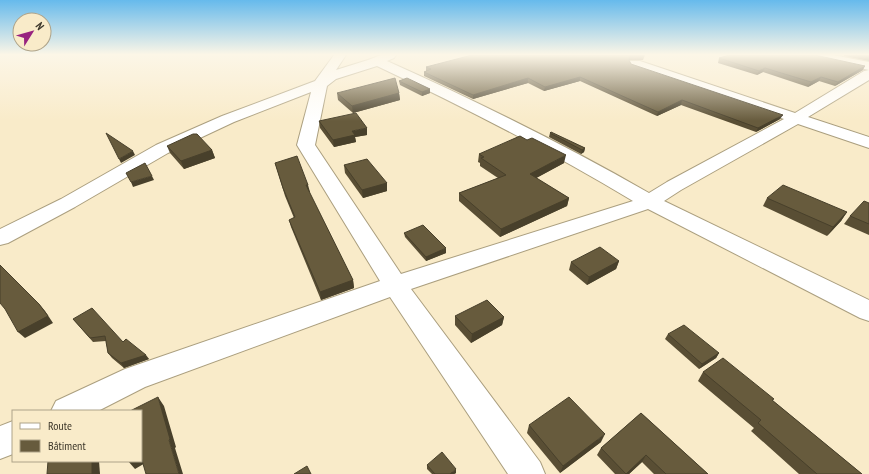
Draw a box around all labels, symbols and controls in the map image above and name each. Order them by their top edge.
north arrow [12,12,52,52]
text: N [33,19,47,33]
legend [12,410,142,462]
text: Route [48,418,72,433]
text: Bâtiment [48,438,86,453]

